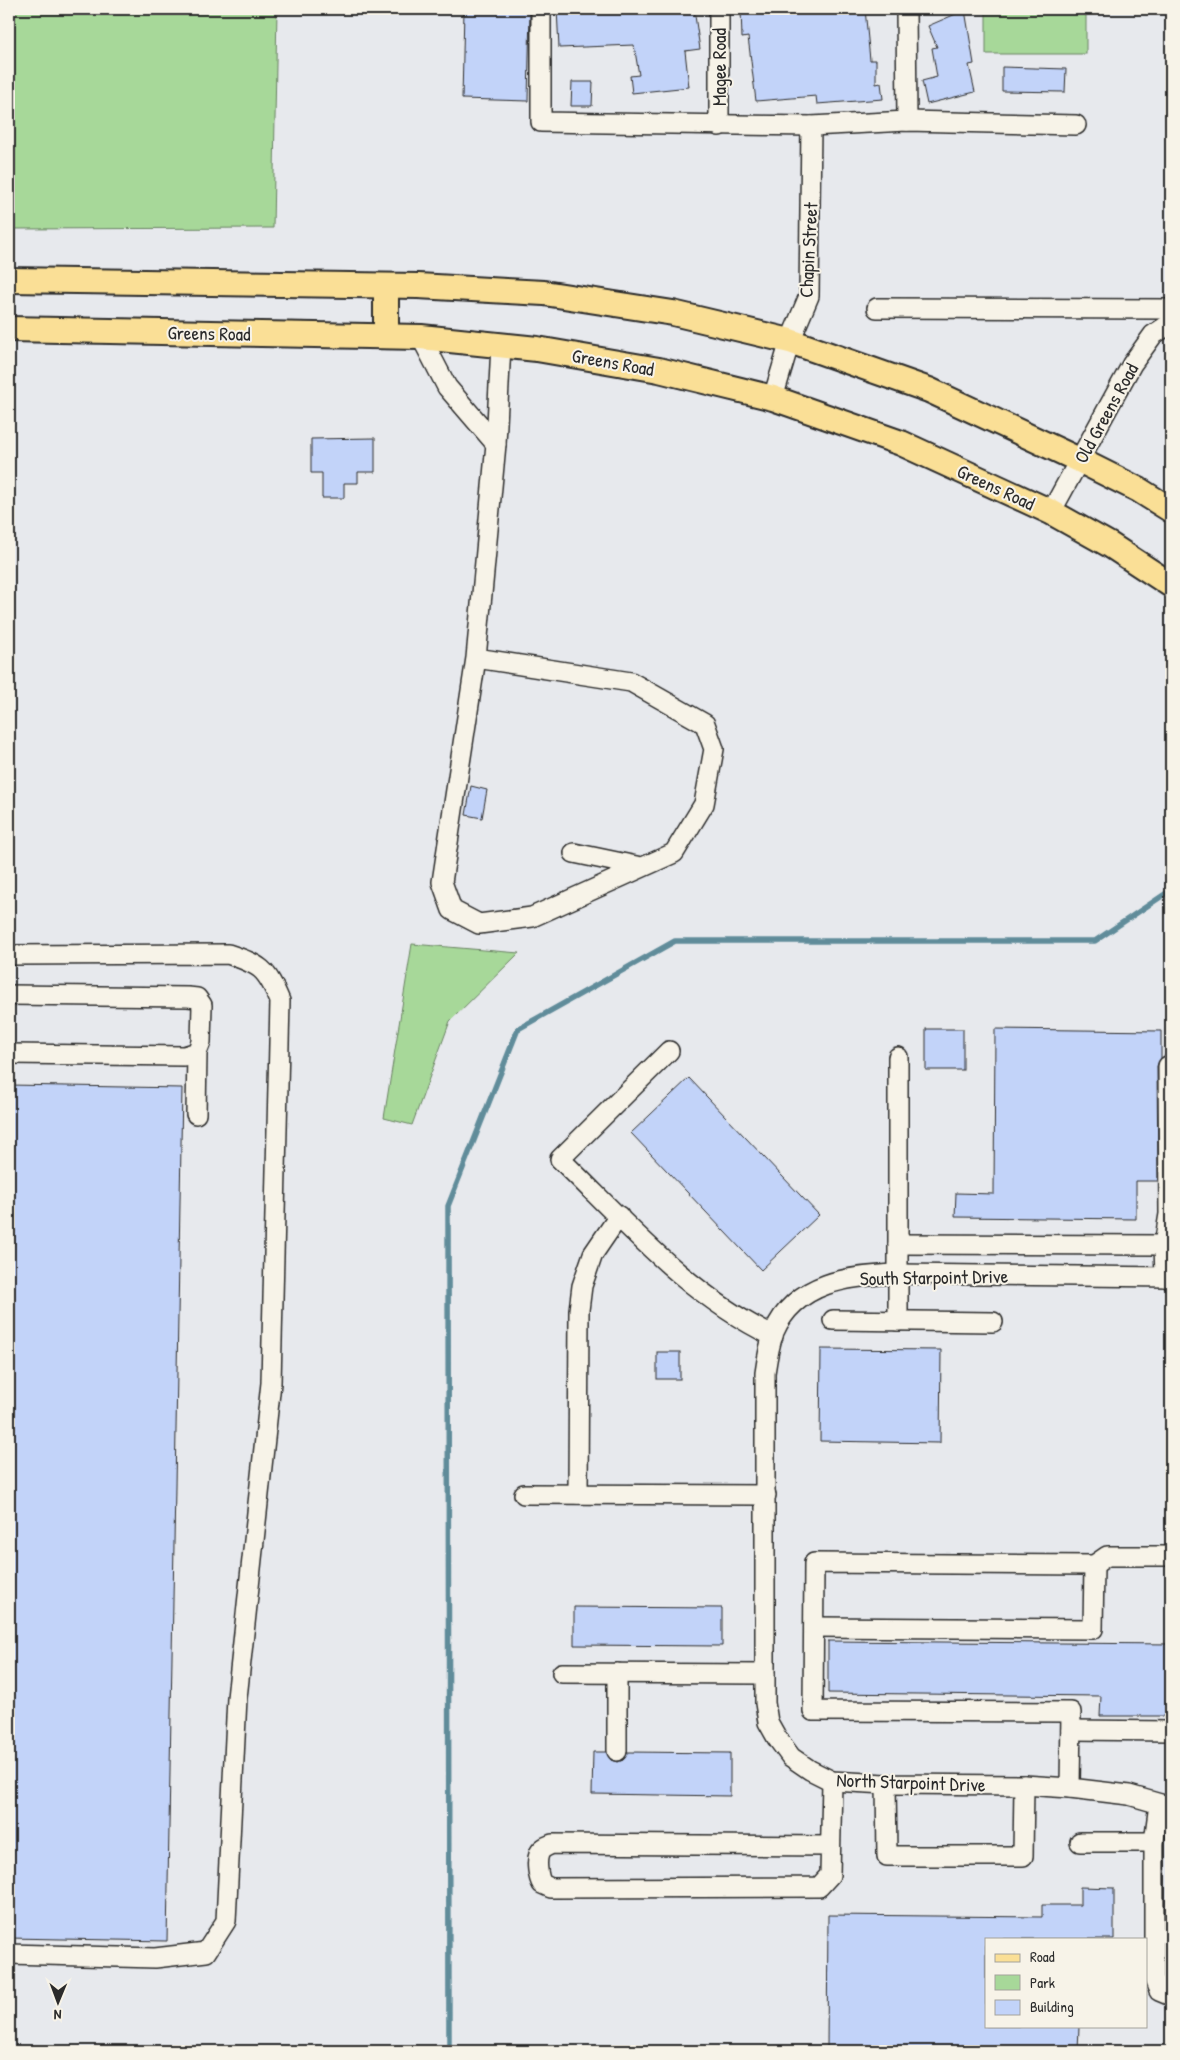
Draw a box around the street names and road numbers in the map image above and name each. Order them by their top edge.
street label: Magee Road [706,27,732,106]
street label: Chapin Street [793,201,824,298]
street label: Greens Road [167,319,251,347]
street label: Greens Road [570,342,657,382]
street label: Old Greens Road [1068,358,1144,468]
street label: Greens Road [953,458,1040,517]
street label: South Starpoint Drive [860,1263,1009,1291]
street label: North Starpoint Drive [836,1766,986,1798]

